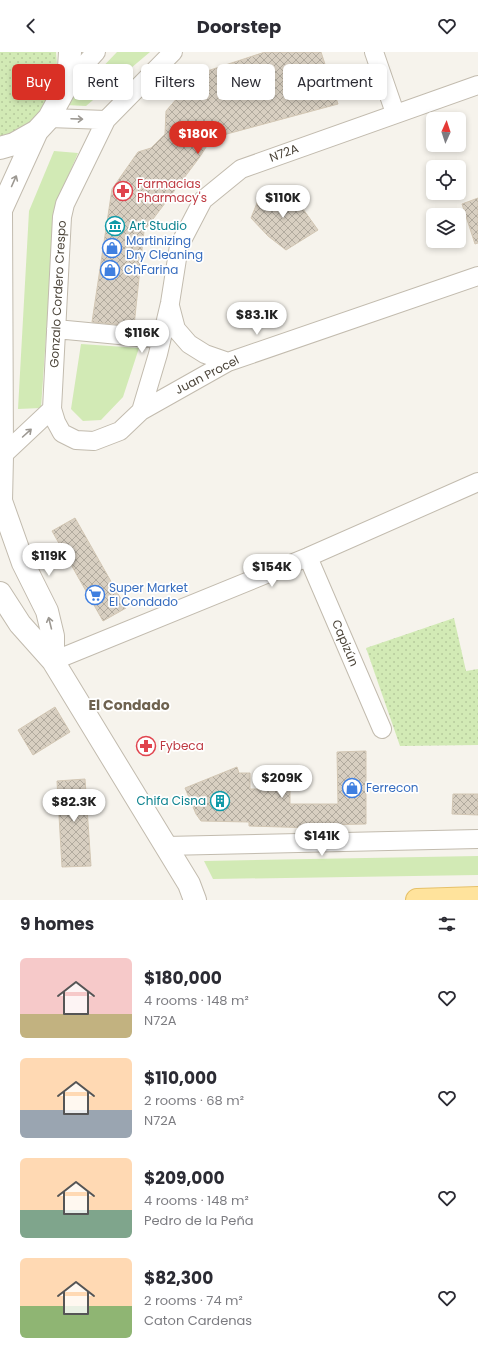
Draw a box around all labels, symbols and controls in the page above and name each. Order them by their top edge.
text: Doorstep [197,14,281,39]
icon: back [20,15,42,37]
icon: heart [436,15,458,37]
chip: Buy [12,64,65,100]
chip: Rent [73,64,133,100]
chip: Filters [141,64,209,100]
chip: New [217,64,275,100]
chip: Apartment [283,64,387,100]
north arrow [426,112,466,152]
map controls [426,112,466,248]
one-way arrow [70,115,83,122]
pin: $180K [170,121,226,155]
text: $180K [178,124,218,143]
street label: N72A [267,139,301,166]
button: locate [426,160,466,200]
place label: Farmacias Pharmacy's [137,175,207,206]
one-way arrow [11,176,18,188]
pharmacy icon: Farmacias Pharmacy's [112,180,134,202]
pin: $110K [255,185,311,219]
text: $110K [265,188,301,207]
button: layers [426,208,466,248]
museum icon: Art Studio [104,215,126,237]
place label: Art Studio [129,217,187,234]
street label: Gonzalo Cordero Crespo [45,219,70,368]
place label: Martinizing Dry Cleaning [126,232,203,263]
shop icon: Martinizing Dry Cleaning [101,237,123,259]
shop icon: ChFarina [99,259,121,281]
place label: ChFarina [124,261,178,278]
pin: $83.1K [224,302,290,336]
text: $83.1K [236,305,278,324]
pin: $116K [114,320,170,354]
text: $116K [124,323,160,342]
street label: Juan Procel [172,351,242,398]
one-way arrow [22,428,32,437]
pin: $119K [21,543,77,577]
text: $119K [31,546,67,565]
pin: $154K [244,554,300,588]
text: $154K [252,557,292,576]
place label: Super Market El Condado [109,579,188,610]
supermarket icon: Super Market El Condado [84,584,106,606]
one-way arrow [45,616,53,629]
street label: Capizún [328,617,363,669]
district label: El Condado [88,695,170,715]
pharmacy icon: Fybeca [135,735,157,757]
place label: Fybeca [160,737,204,754]
pin: $209K [254,765,310,799]
text: $209K [261,768,303,787]
shop icon: Ferrecon [341,777,363,799]
place label: Ferrecon [366,779,419,796]
pin: $82.3K [41,789,107,823]
building icon: Chifa Cisna [209,790,231,812]
text: $82.3K [52,792,97,811]
place label: Chifa Cisna [137,792,206,809]
pin: $141K [294,823,350,857]
text: $141K [304,826,340,845]
text: 9 homes [20,912,94,936]
icon: filters [436,913,458,935]
text: $180,000 [144,966,222,990]
icon: home [52,974,100,1022]
icon: heart [436,987,458,1009]
text: 4 rooms · 148 m² [144,991,249,1010]
text: N72A [144,1011,176,1030]
text: $110,000 [144,1066,217,1090]
icon: home [52,1074,100,1122]
icon: heart [436,1087,458,1109]
text: 2 rooms · 68 m² [144,1091,244,1110]
text: N72A [144,1111,176,1130]
text: $209,000 [144,1166,225,1190]
icon: home [52,1174,100,1222]
icon: heart [436,1187,458,1209]
text: 4 rooms · 148 m² [144,1191,249,1210]
text: Pedro de la Peña [144,1211,254,1230]
text: $82,300 [144,1266,213,1290]
icon: home [52,1274,100,1322]
icon: heart [436,1287,458,1309]
text: 2 rooms · 74 m² [144,1291,243,1310]
text: Caton Cardenas [144,1311,252,1330]

